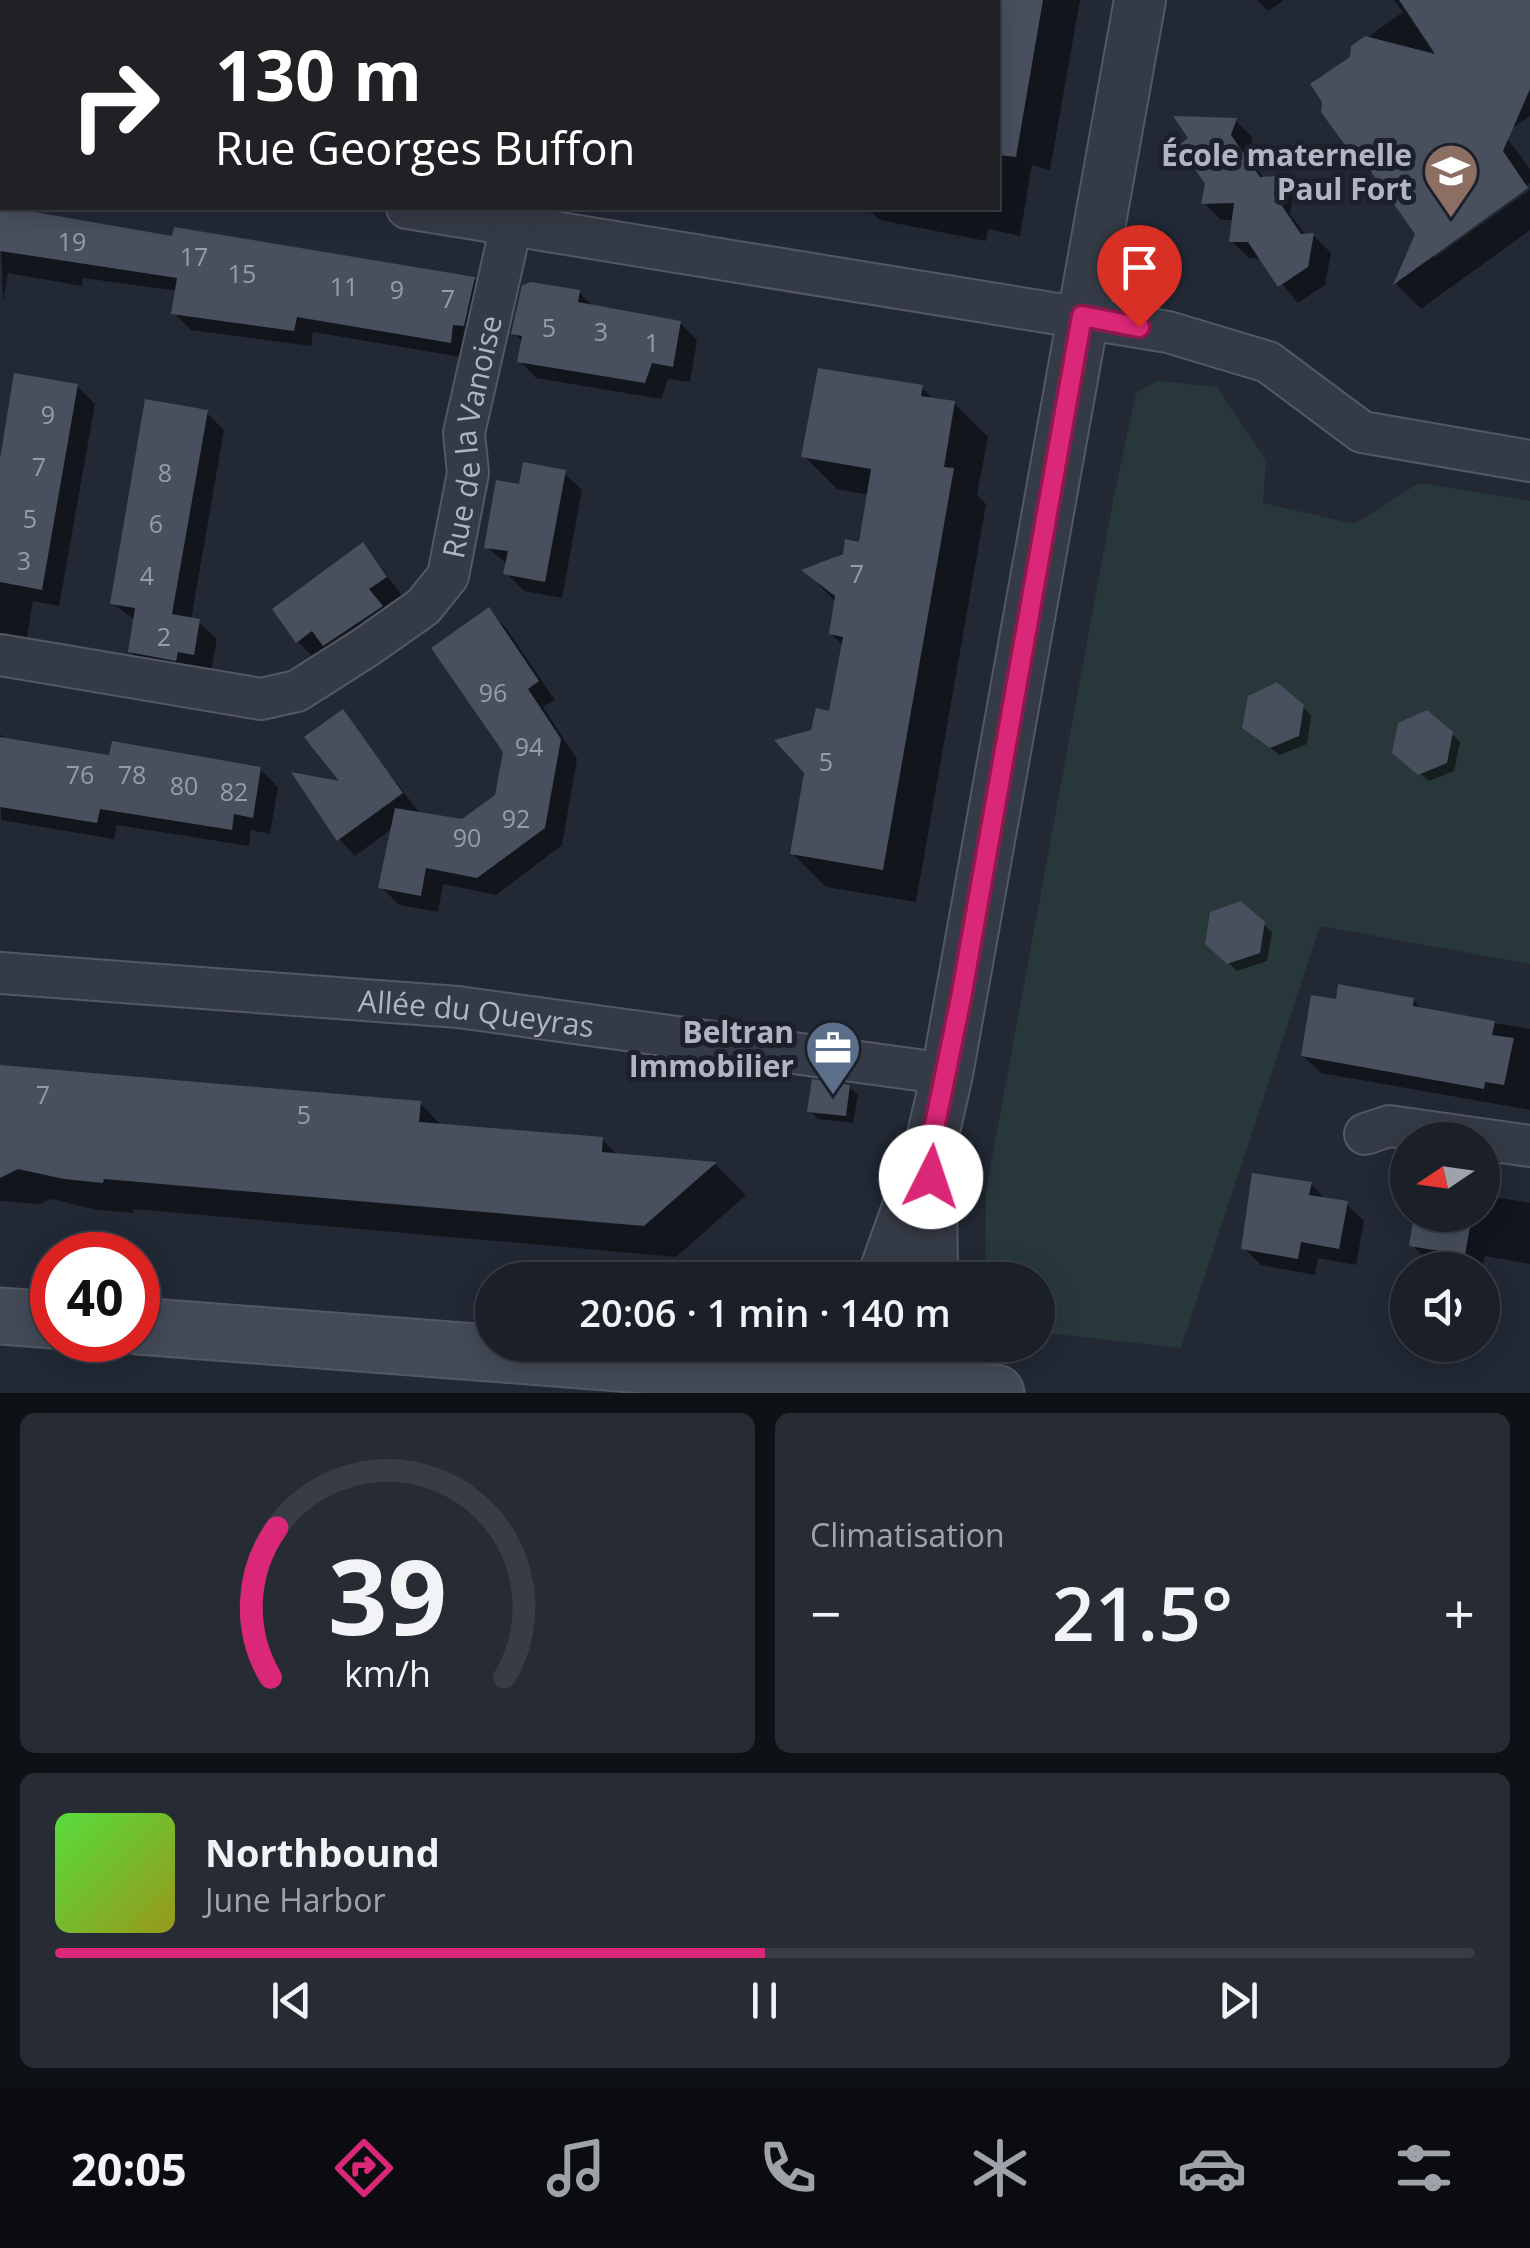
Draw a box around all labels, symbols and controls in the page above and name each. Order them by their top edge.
text: 130 m [215,26,422,122]
icon: right [50,40,180,170]
text: Rue Georges Buffon [215,117,635,178]
place label: École maternelle Paul Fort [1161,134,1412,209]
school or university icon: École maternelle Paul Fort [1421,141,1481,220]
house number: 19 [58,224,86,258]
pin [1097,225,1182,328]
house number: 17 [180,239,208,273]
icon: arrive [1112,240,1167,295]
house number: 15 [228,256,256,290]
house number: 11 [330,269,358,303]
house number: 9 [390,272,404,306]
house number: 7 [441,281,455,315]
house number: 5 [542,310,556,344]
street label: Rue de la Vanoise [431,311,511,561]
house number: 3 [594,314,608,348]
house number: 1 [645,325,659,359]
house number: 9 [41,397,55,431]
house number: 7 [32,449,46,483]
house number: 8 [158,455,172,489]
house number: 5 [23,501,37,535]
house number: 6 [149,506,163,540]
house number: 3 [17,543,31,577]
house number: 7 [850,556,864,590]
house number: 4 [140,558,154,592]
house number: 2 [157,619,171,653]
house number: 96 [479,675,507,709]
house number: 94 [515,729,543,763]
house number: 5 [819,744,833,778]
house number: 76 [66,757,94,791]
house number: 78 [118,757,146,791]
house number: 80 [170,768,198,802]
house number: 82 [220,774,248,808]
house number: 92 [502,801,530,835]
house number: 90 [453,820,481,854]
street label: Allée du Queyras [357,979,597,1046]
place label: Beltran Immobilier [629,1011,794,1086]
office icon: Beltran Immobilier [803,1018,863,1097]
house number: 7 [36,1077,50,1111]
house number: 5 [297,1097,311,1131]
north arrow [1390,1122,1500,1232]
map controls [1390,1122,1500,1362]
position arrow [879,1125,983,1229]
speed limit sign: 40 [30,1232,160,1362]
button: sound [1390,1252,1500,1362]
text: 20:06 · 1 min · 140 m [579,1286,951,1338]
text: Climatisation [810,1513,1005,1556]
text: 39 [328,1524,447,1665]
text: 21.5° [1052,1561,1233,1663]
text: − [810,1575,841,1650]
text: + [1444,1575,1475,1650]
text: km/h [344,1649,431,1697]
text: Northbound [205,1826,440,1878]
text: June Harbor [205,1878,385,1921]
icon: previous [264,1973,319,2028]
icon: pause [737,1973,792,2028]
icon: next [1211,1973,1266,2028]
icon: directions [329,2133,399,2203]
icon: music [541,2133,611,2203]
icon: phone [753,2133,823,2203]
icon: climate [965,2133,1035,2203]
icon: car [1177,2133,1247,2203]
icon: filters [1389,2133,1459,2203]
text: 20:05 [71,2138,187,2199]

